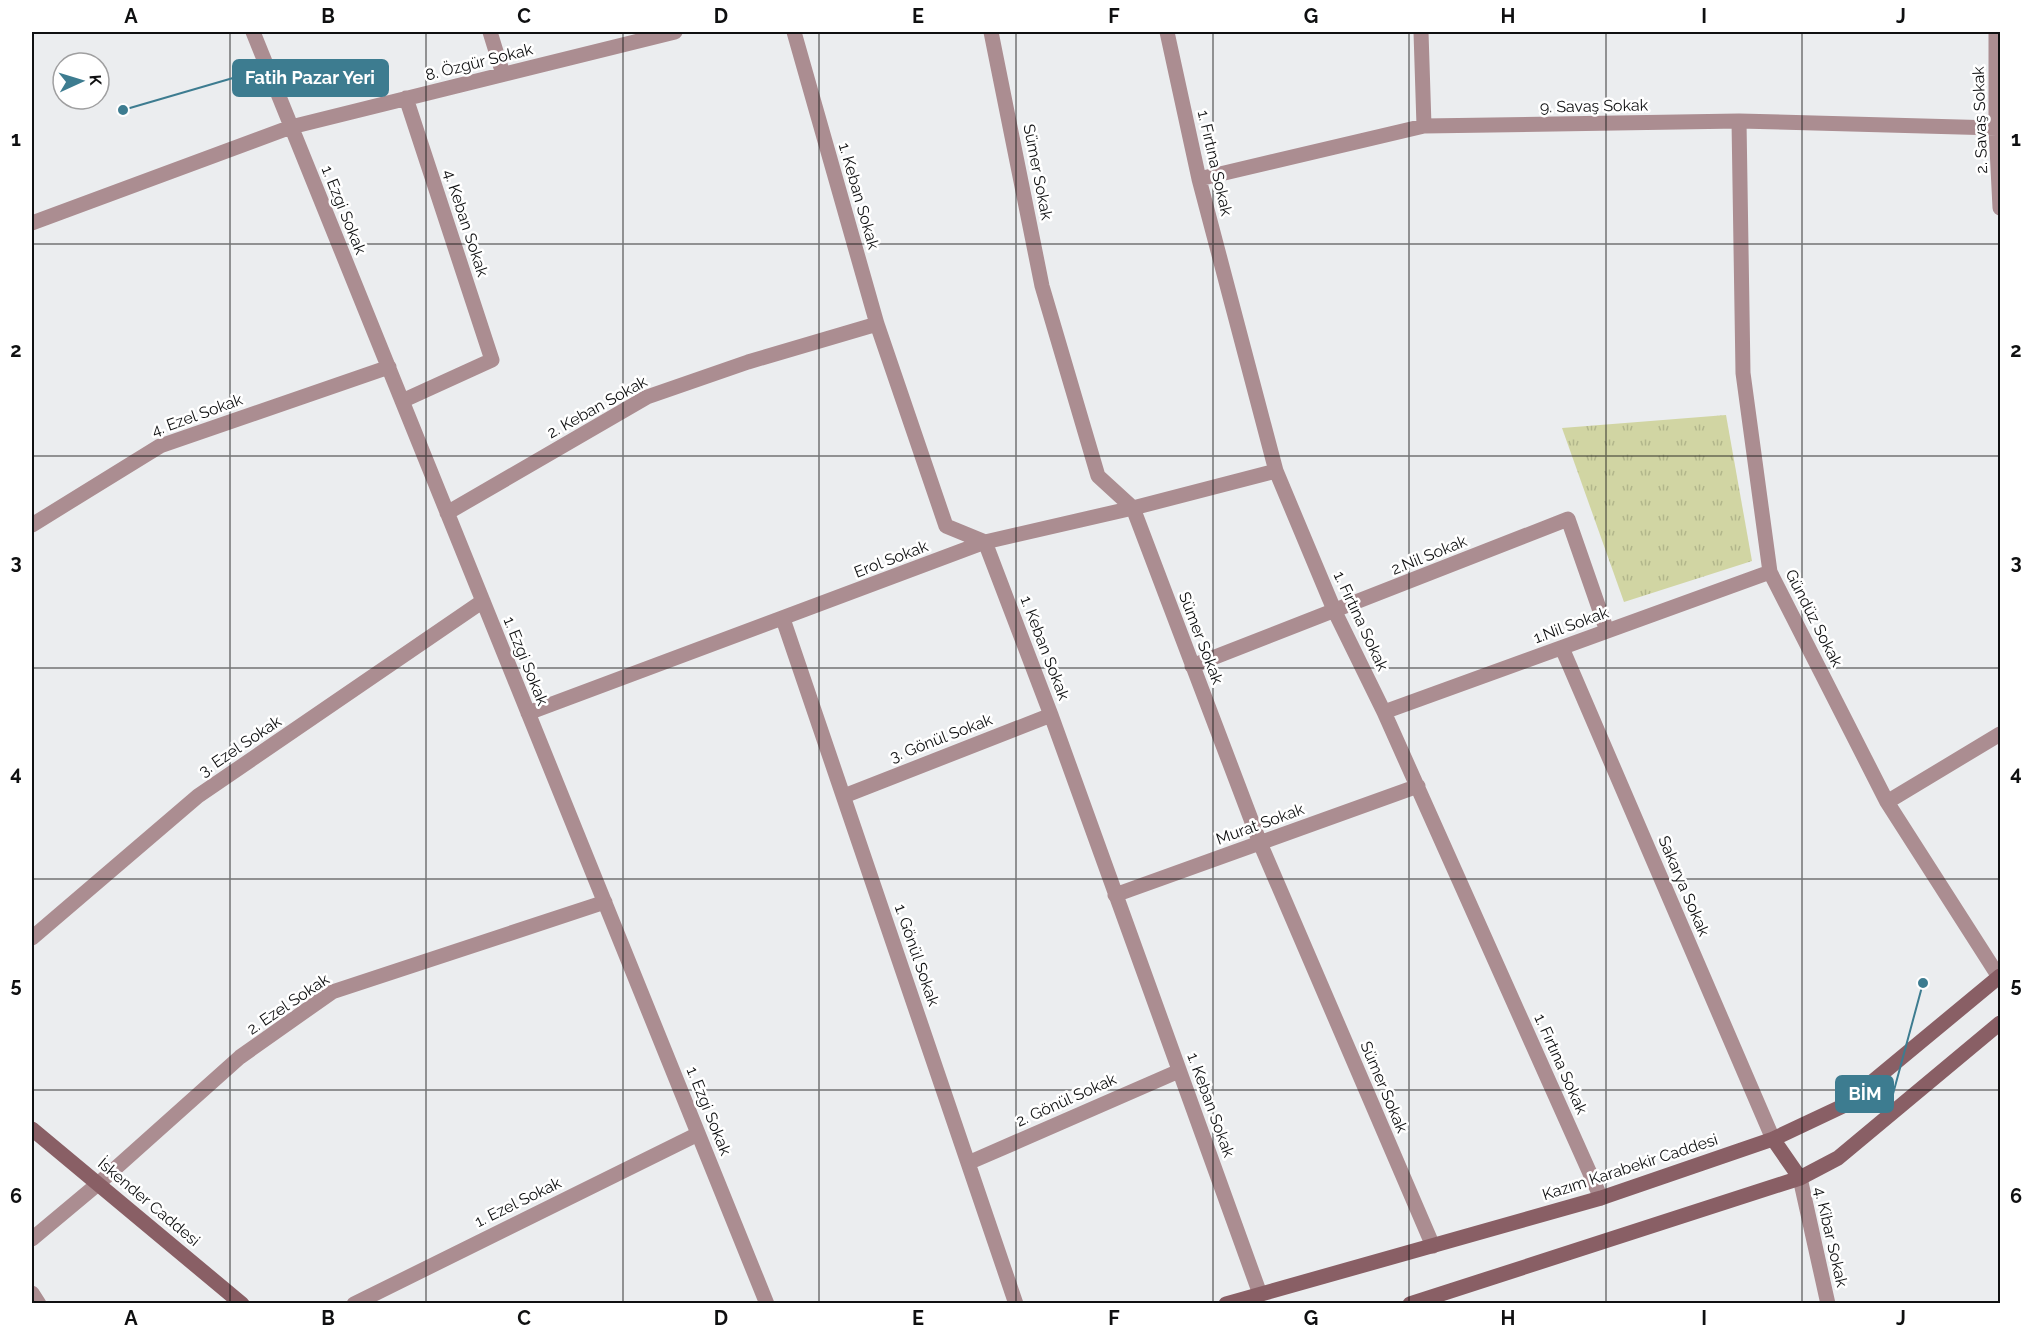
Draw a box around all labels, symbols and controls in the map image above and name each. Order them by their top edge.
text: A [124,4,138,28]
text: B [321,4,335,28]
text: C [517,4,531,28]
text: D [714,4,728,28]
text: E [912,4,924,28]
text: F [1108,4,1120,28]
text: G [1304,4,1318,28]
text: H [1501,4,1515,28]
text: I [1701,4,1707,28]
text: J [1896,4,1906,28]
street label: 8. Özgür Sokak [423,38,535,85]
north arrow [51,51,111,111]
callout: Fatih Pazar Yeri [233,60,388,96]
street label: 2. Savaş Sokak [1969,66,1991,174]
text: Fatih Pazar Yeri [245,67,375,88]
text: K [86,74,105,86]
street label: 9. Savaş Sokak [1540,96,1649,116]
street label: 1. Fırtına Sokak [1194,108,1236,218]
street label: Sümer Sokak [1019,122,1057,222]
text: 1 [11,127,21,151]
text: 1 [2011,127,2021,151]
street label: 1. Keban Sokak [835,140,883,252]
street label: 1. Ezgi Sokak [318,163,371,257]
street label: 4. Keban Sokak [440,167,492,280]
text: 2 [10,338,22,362]
text: 2 [2010,338,2022,362]
street label: 2. Keban Sokak [544,371,651,442]
street label: 4. Ezel Sokak [149,390,246,440]
street label: 2.Nil Sokak [1388,531,1470,579]
street label: Erol Sokak [851,536,931,582]
text: 3 [10,550,22,574]
text: 3 [2010,550,2022,574]
street label: Gündüz Sokak [1781,566,1847,670]
street label: 1. Fırtına Sokak [1330,568,1393,674]
street label: Sümer Sokak [1175,589,1228,687]
street label: 1. Keban Sokak [1016,593,1074,703]
street label: 1.Nil Sokak [1531,602,1612,647]
street label: 1. Ezgi Sokak [500,614,553,708]
street label: 3. Gönül Sokak [887,710,995,766]
street label: 3. Ezel Sokak [195,711,285,781]
text: 4 [10,761,22,785]
text: 4 [2010,761,2022,785]
street label: Murat Sokak [1213,799,1307,849]
street label: Sakarya Sokak [1654,833,1714,940]
street label: 1. Gönül Sokak [891,902,944,1009]
street label: 2. Ezel Sokak [243,969,333,1038]
text: 5 [10,973,22,997]
text: 5 [2010,973,2022,997]
street label: 1. Fırtına Sokak [1530,1011,1592,1118]
street label: Sümer Sokak [1356,1038,1412,1136]
street label: 1. Keban Sokak [1183,1050,1239,1160]
street label: 1. Ezgi Sokak [683,1064,736,1158]
street label: 2. Gönül Sokak [1013,1069,1120,1131]
callout: BİM [1836,1076,1893,1112]
text: BİM [1849,1083,1881,1104]
street label: Kazım Karabekir Caddesi [1540,1130,1720,1204]
street label: İskender Caddesi [94,1153,204,1250]
street label: 1. Ezel Sokak [472,1173,565,1231]
text: 6 [10,1184,22,1208]
text: 6 [2010,1184,2022,1208]
street label: 4. Kibar Sokak [1810,1185,1852,1290]
text: A [124,1306,138,1330]
text: B [321,1306,335,1330]
text: C [517,1306,531,1330]
text: D [714,1306,728,1330]
text: E [912,1306,924,1330]
text: F [1108,1306,1120,1330]
text: G [1304,1306,1318,1330]
text: H [1501,1306,1515,1330]
text: I [1701,1306,1707,1330]
text: J [1896,1306,1906,1330]

